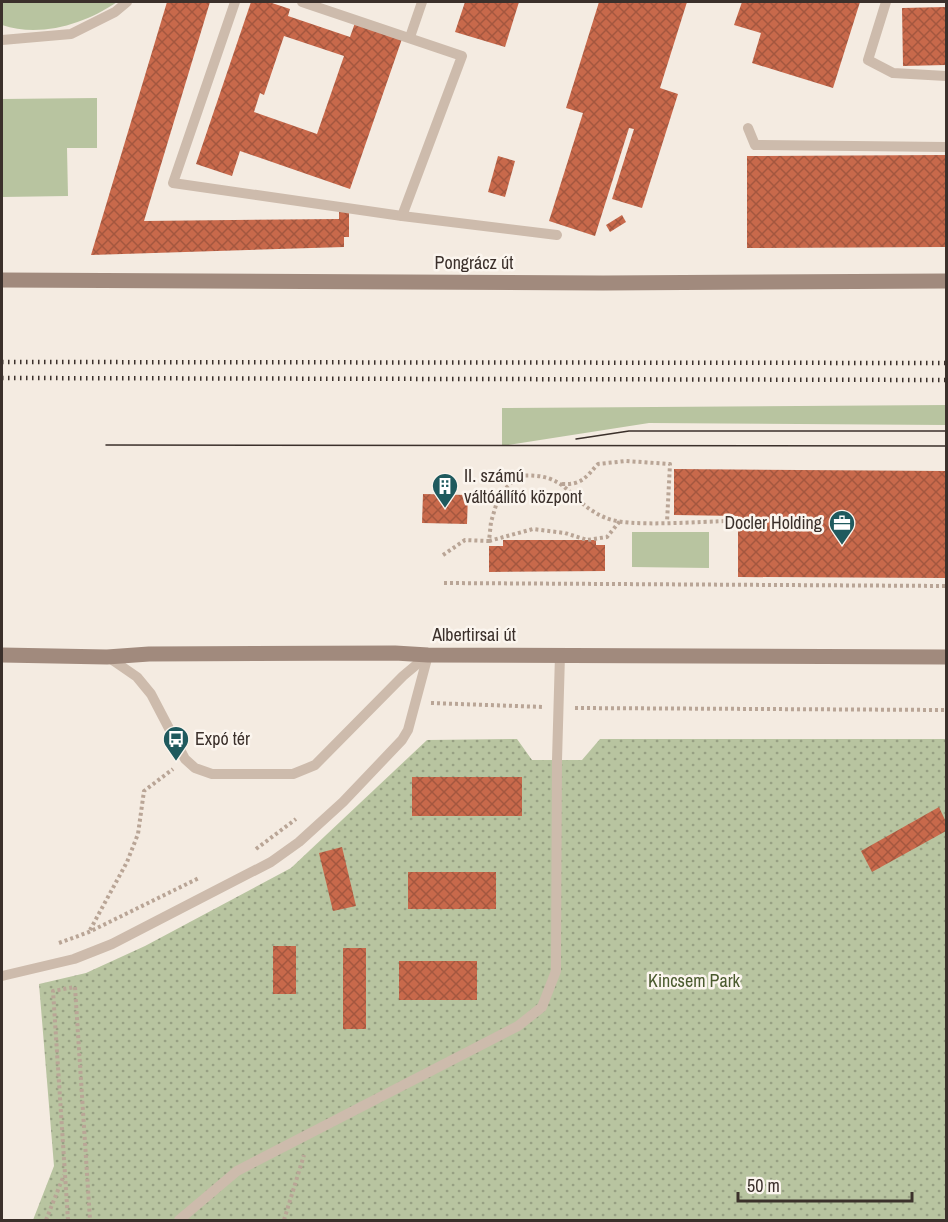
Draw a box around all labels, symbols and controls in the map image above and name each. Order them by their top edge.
street label: Pongrácz út [435,250,513,275]
place label: II. számú váltóállító központ [464,463,582,509]
building icon: II. számú váltóállító központ [430,471,460,509]
office icon: Docler Holding [827,508,857,546]
place label: Docler Holding [724,510,823,535]
street label: Albertirsai út [431,622,516,647]
bus stop icon: Expó tér [161,724,191,762]
place label: Expó tér [195,726,250,751]
park label: Kincsem Park [648,968,741,993]
scale bar [738,1165,912,1203]
text: 50 m [747,1173,780,1198]

